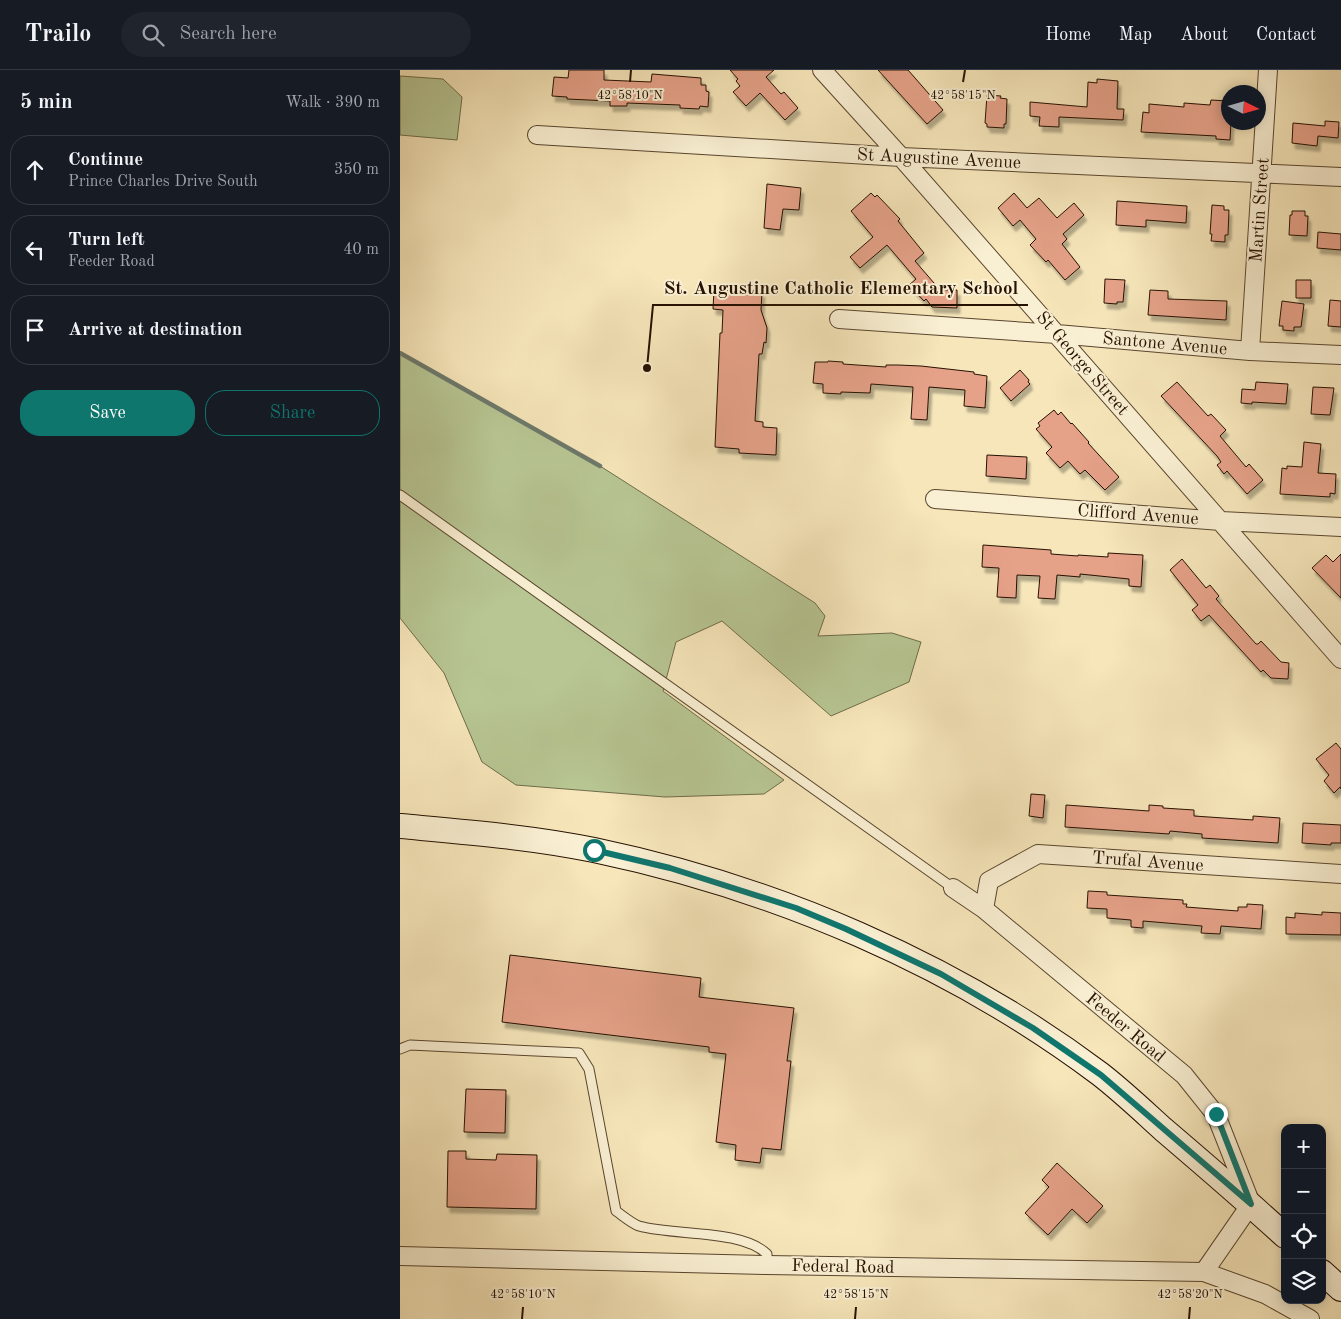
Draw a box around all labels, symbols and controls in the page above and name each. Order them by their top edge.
search box [121,12,471,57]
icon: search [139,21,167,49]
text: Trailo [25,23,91,47]
text: Search here [179,25,277,44]
text: Home [1045,26,1091,44]
text: Map [1119,26,1152,44]
text: About [1180,26,1228,44]
text: Contact [1256,26,1316,44]
north arrow [1221,85,1266,130]
text: 42°58'10"N [597,89,663,102]
text: 42°58'15"N [930,89,996,102]
text: 5 min [20,92,73,113]
text: Walk · 390 m [285,95,380,111]
street label: St Augustine Avenue [856,146,1021,172]
text: Continue [68,151,143,170]
icon: ahead [21,156,49,184]
street label: Martin Street [1247,157,1273,263]
text: 350 m [334,162,379,178]
text: Prince Charles Drive South [68,174,258,190]
text: Turn left [68,231,145,250]
icon: left [21,236,49,264]
text: 40 m [343,242,379,258]
text: Feeder Road [68,254,155,270]
callout: St. Augustine Catholic Elementary School [653,271,1028,305]
text: St. Augustine Catholic Elementary School [664,280,1019,299]
street label: St George Street [1033,308,1132,419]
icon: arrive [21,316,49,344]
text: Arrive at destination [68,321,242,340]
street label: Santone Avenue [1102,330,1228,358]
button: Save [20,390,195,436]
button: Share [205,390,380,436]
street label: Clifford Avenue [1077,502,1199,528]
route start [583,839,606,862]
street label: Trufal Avenue [1092,849,1204,875]
street label: Feeder Road [1082,989,1169,1066]
route end [1205,1103,1228,1126]
map controls [1281,1124,1326,1304]
button: + [1281,1124,1326,1169]
button: − [1281,1169,1326,1214]
button: locate [1281,1214,1326,1259]
street label: Federal Road [791,1257,895,1277]
button: layers [1281,1259,1326,1304]
text: 42°58'10"N [490,1288,556,1301]
text: 42°58'15"N [823,1288,889,1301]
text: 42°58'20"N [1157,1288,1223,1301]

